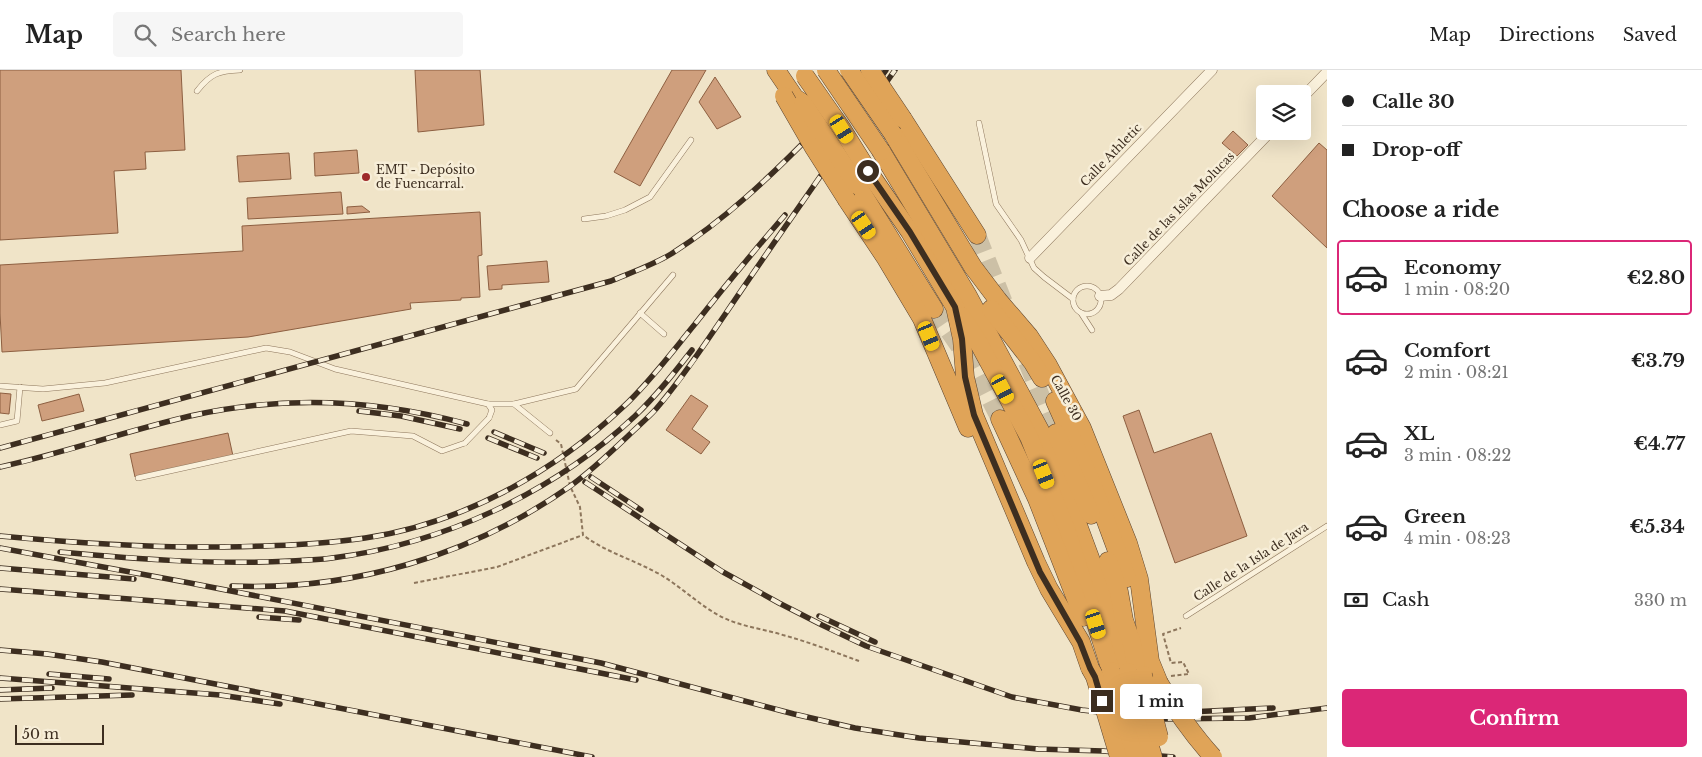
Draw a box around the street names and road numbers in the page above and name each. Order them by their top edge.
street label: Calle Athletic [1077,120,1145,189]
street label: Calle de las Islas Molucas [1120,148,1237,269]
street label: Calle 30 [1048,372,1085,423]
street label: Calle de la Isla de Java [1190,519,1311,604]

